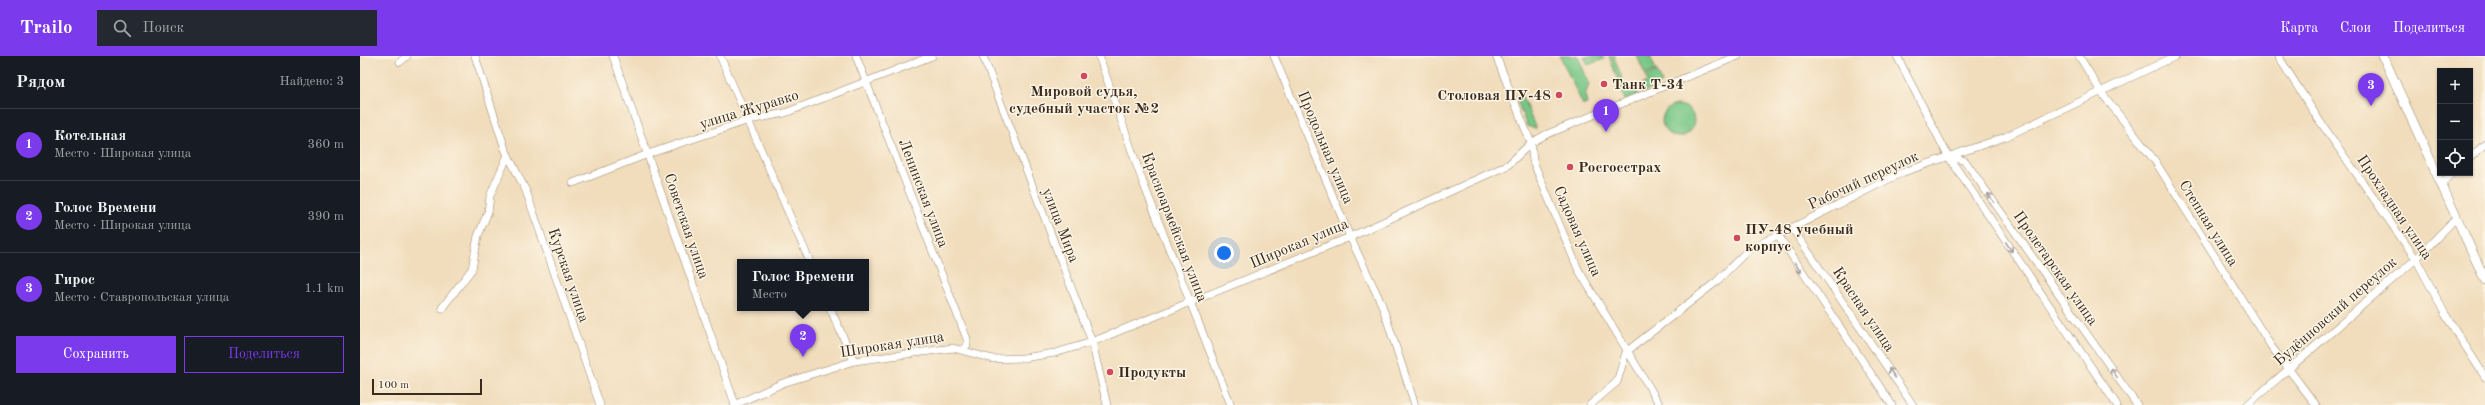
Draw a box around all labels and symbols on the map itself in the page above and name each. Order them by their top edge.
marker: Мировой судья, судебный участок №2 [1079,71,1089,81]
pin: 3 [2358,73,2384,106]
place label: Танк Т-34 [1612,78,1684,93]
marker: Танк Т-34 [1599,79,1609,89]
place label: Мировой судья, судебный участок №2 [1009,85,1159,117]
street label: улица Журавко [698,88,801,133]
street label: Продольная улица [1294,89,1355,207]
place label: Столовая ПУ-48 [1437,89,1551,104]
marker: Столовая ПУ-48 [1554,90,1564,100]
pin: 1 [1593,99,1619,132]
street label: Ленинская улица [895,137,950,250]
street label: Рабочий переулок [1806,149,1921,213]
street label: Красноармейская улица [1138,151,1209,305]
street label: Прохладная улица [2353,153,2435,263]
place label: Росгосстрах [1578,161,1662,176]
marker: Росгосстрах [1565,162,1575,172]
street label: Советская улица [660,172,711,282]
street label: Степная улица [2175,178,2240,270]
street label: Садовая улица [1550,184,1603,280]
street label: улица Мира [1039,186,1081,265]
one-way arrow [1987,193,1995,204]
street label: Пролетарская улица [2010,209,2100,329]
street label: Широкая улица [1248,217,1351,272]
place label: ПУ-48 учебный корпус [1745,223,1854,255]
street label: Курская улица [544,226,591,325]
marker: ПУ-48 учебный корпус [1732,233,1742,243]
one-way arrow [2005,241,2013,252]
your location [1214,243,1234,263]
street label: Будённовский переулок [2272,255,2401,369]
one-way arrow [1795,262,1803,274]
street label: Красная улица [1829,265,1897,355]
pin: 2 [790,324,816,357]
street label: Широкая улица [839,330,946,361]
place label: Продукты [1118,366,1186,381]
marker: Продукты [1105,367,1115,377]
one-way arrow [1888,367,1896,378]
one-way arrow [2110,368,2118,379]
scale bar [372,377,482,396]

